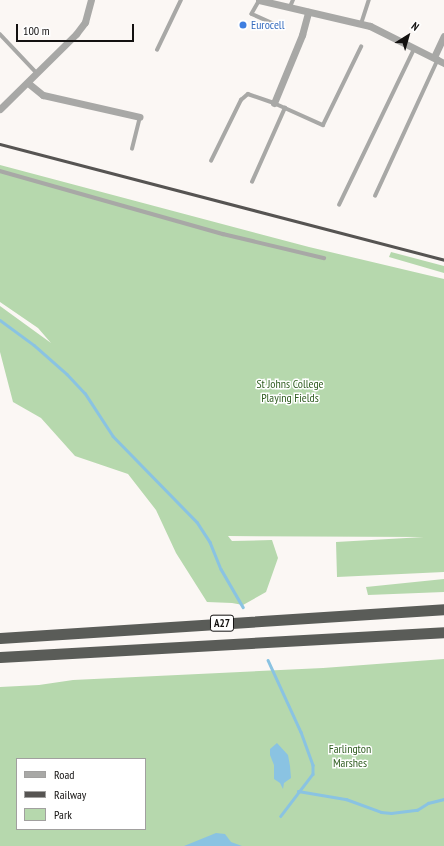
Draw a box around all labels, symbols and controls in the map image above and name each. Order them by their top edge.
scale bar [18,16,136,42]
north arrow [388,16,428,56]
place label: Eurocell [251,18,284,32]
text: N [409,19,422,34]
marker: Eurocell [238,20,248,30]
text: 100 m [23,23,50,38]
park label: St Johns College Playing Fields [256,377,324,405]
road number: A27 [209,614,235,632]
park label: Farlington Marshes [329,742,371,770]
legend [16,758,146,830]
text: Road [54,767,74,782]
text: Railway [54,787,86,802]
text: Park [54,807,72,822]

